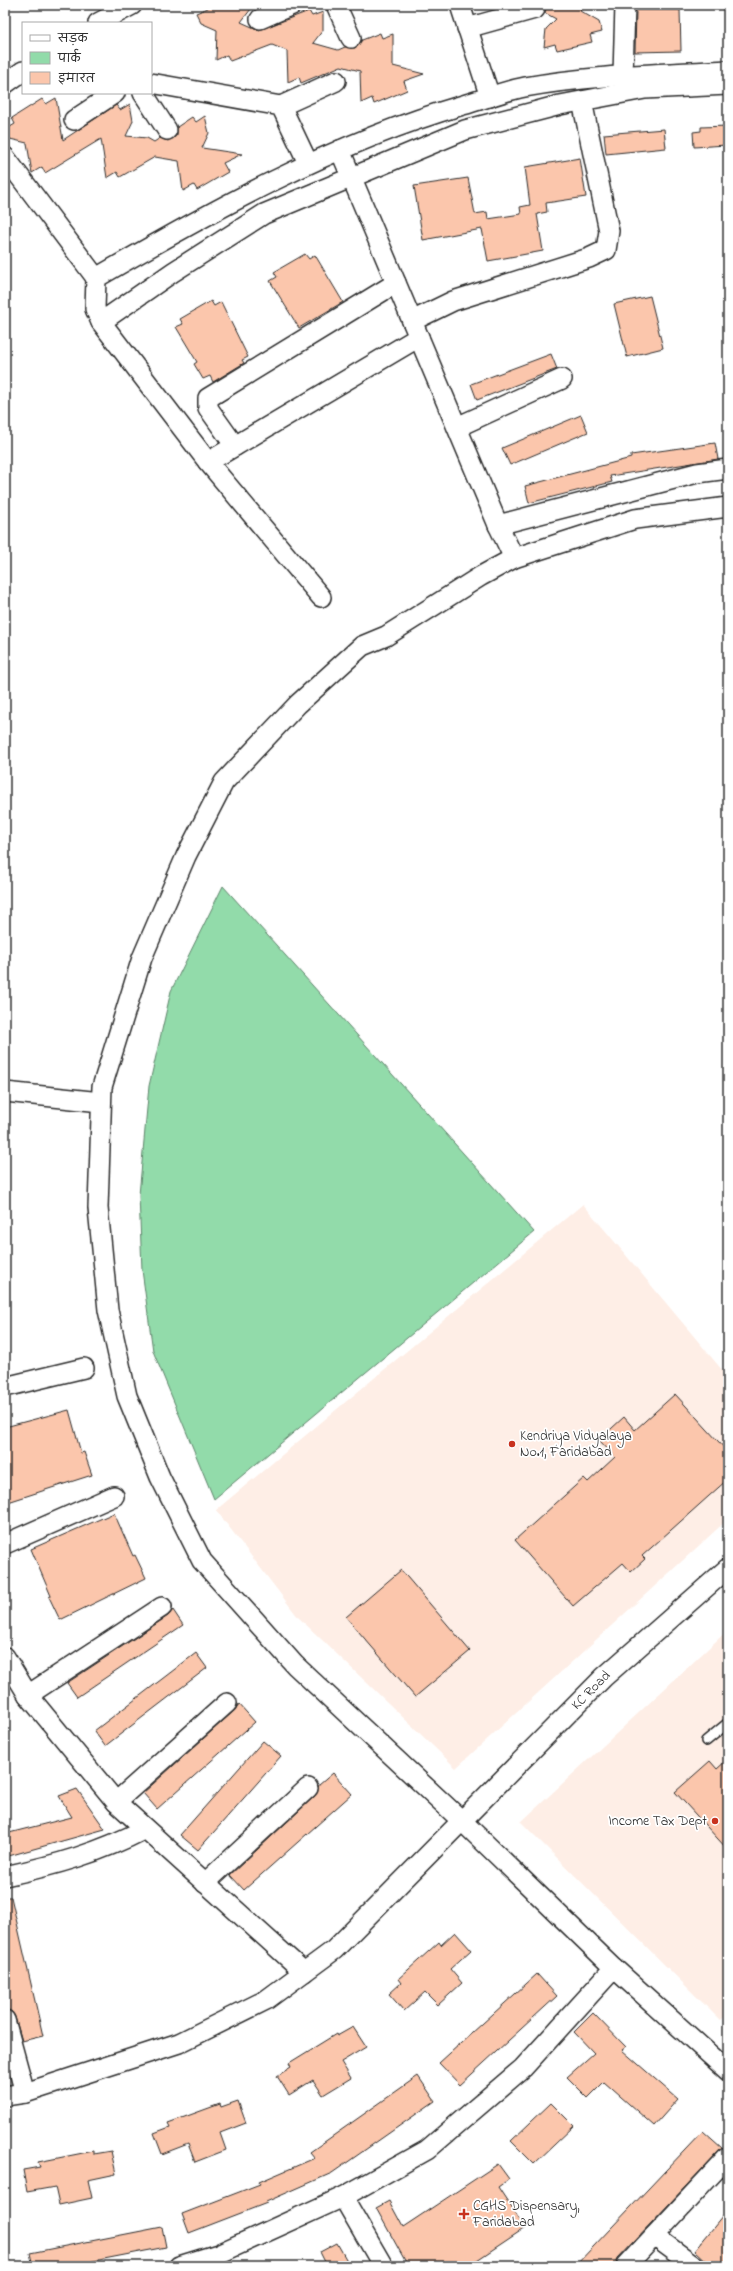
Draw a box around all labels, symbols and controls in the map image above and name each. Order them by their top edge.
legend [22,22,152,94]
text: सड़क [57,30,89,48]
text: पार्क [57,48,82,68]
text: इमारत [58,70,96,88]
place label: Kendriya Vidyalaya No.1, Faridabad [520,1426,632,1463]
marker: Kendriya Vidyalaya No.1, Faridabad [507,1439,517,1449]
street label: KC Road [566,1665,615,1715]
place label: Income Tax Dept [608,1811,707,1832]
marker: Income Tax Dept [710,1816,720,1826]
place label: CGHS Dispensary, Faridabad [472,2196,580,2233]
marker: CGHS Dispensary, Faridabad [458,2208,470,2220]

